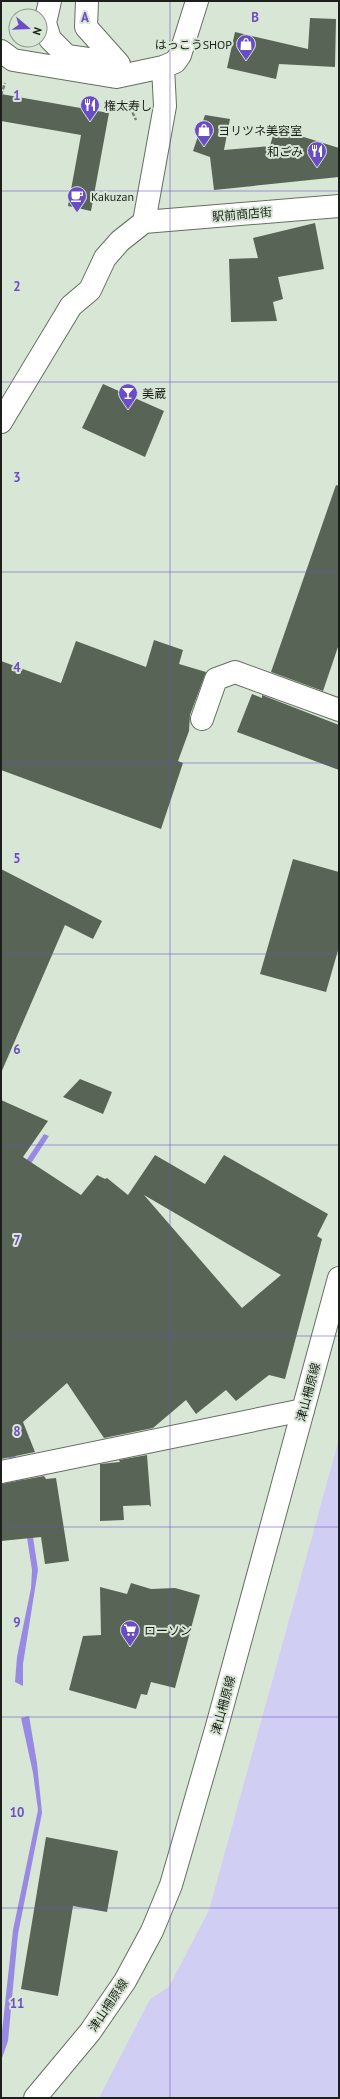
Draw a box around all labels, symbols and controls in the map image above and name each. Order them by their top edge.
north arrow [8,8,48,48]
text: A [81,9,89,26]
text: B [251,9,259,26]
text: N [30,26,45,37]
shop icon: はっこうSHOP [235,33,257,61]
place label: はっこうSHOP [155,37,232,52]
text: 1 [13,87,21,104]
restaurant icon: 権太寿し [79,94,101,122]
place label: 権太寿し [104,98,152,113]
shop icon: ヨリツネ美容室 [193,119,215,147]
place label: ヨリツネ美容室 [218,123,302,138]
restaurant icon: 和ごみ [306,140,328,168]
place label: 和ごみ [267,144,303,159]
cafe icon: Kakuzan [66,185,88,213]
place label: Kakuzan [91,189,134,204]
street label: 駅前商店街 [211,204,273,224]
text: 2 [13,278,21,295]
bar icon: 美蔵 [117,382,139,410]
place label: 美蔵 [142,386,166,401]
text: 3 [13,469,21,486]
text: 4 [13,659,21,676]
text: 5 [13,850,21,867]
text: 6 [13,1041,21,1058]
text: 7 [13,1232,21,1249]
street label: 津山柵原線 [293,1361,323,1423]
text: 8 [13,1423,21,1440]
text: 9 [13,1614,21,1631]
supermarket icon: ローソン [119,1619,141,1647]
place label: ローソン [144,1623,192,1638]
street label: 津山柵原線 [208,1674,238,1736]
text: 10 [10,1804,24,1821]
street label: 津山柵原線 [85,1976,131,2034]
text: 11 [10,1995,24,2012]

